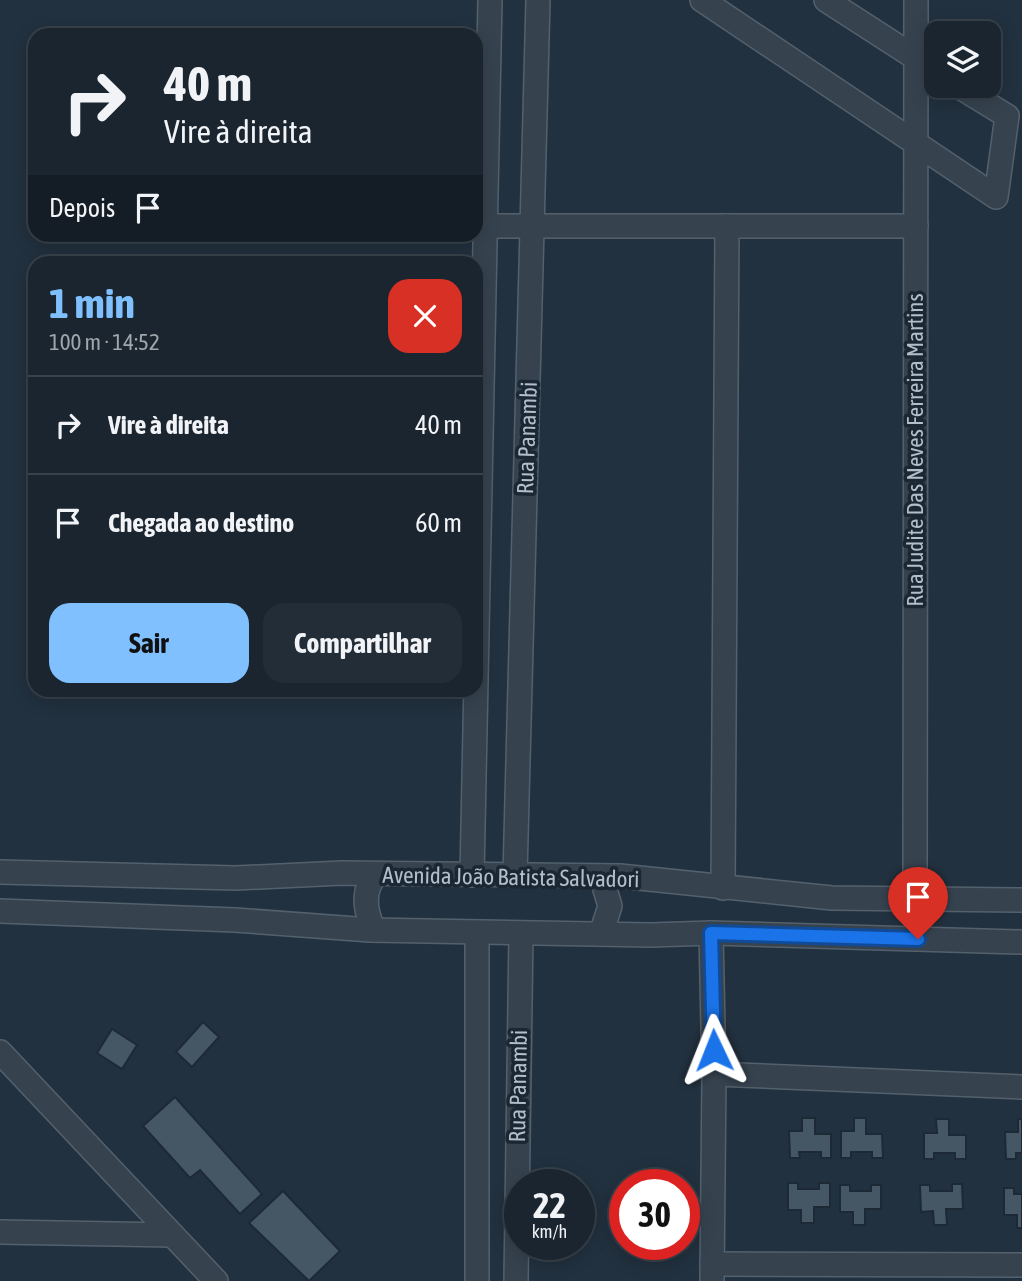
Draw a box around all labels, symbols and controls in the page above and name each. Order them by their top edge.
map controls [924,21,1001,98]
button: layers [924,21,1001,98]
text: 40 m [164,55,252,111]
icon: right [49,56,140,147]
text: Vire à direita [164,113,313,150]
icon: arrive [129,189,167,227]
text: Depois [49,193,115,223]
text: 1 min [49,279,135,327]
button: close [388,279,462,353]
street label: Rua Judite Das Neves Ferreira Martins [902,293,928,607]
text: 100 m · 14:52 [49,329,160,355]
street label: Rua Panambi [512,381,542,495]
icon: right [49,406,87,444]
text: Vire à direita [108,410,229,440]
text: 40 m [415,410,462,440]
icon: arrive [49,504,87,542]
text: Chegada ao destino [108,508,294,538]
text: 60 m [415,508,462,538]
button: Sair [49,603,249,683]
button: Compartilhar [263,603,462,683]
street label: Avenida João Batista Salvadori [382,862,640,892]
pin [888,867,948,939]
icon: arrive [899,878,937,916]
position arrow [677,1013,751,1087]
street label: Rua Panambi [504,1030,532,1142]
speed limit sign: 30 [609,1169,700,1260]
text: 22 [533,1185,566,1225]
text: km/h [532,1221,567,1242]

